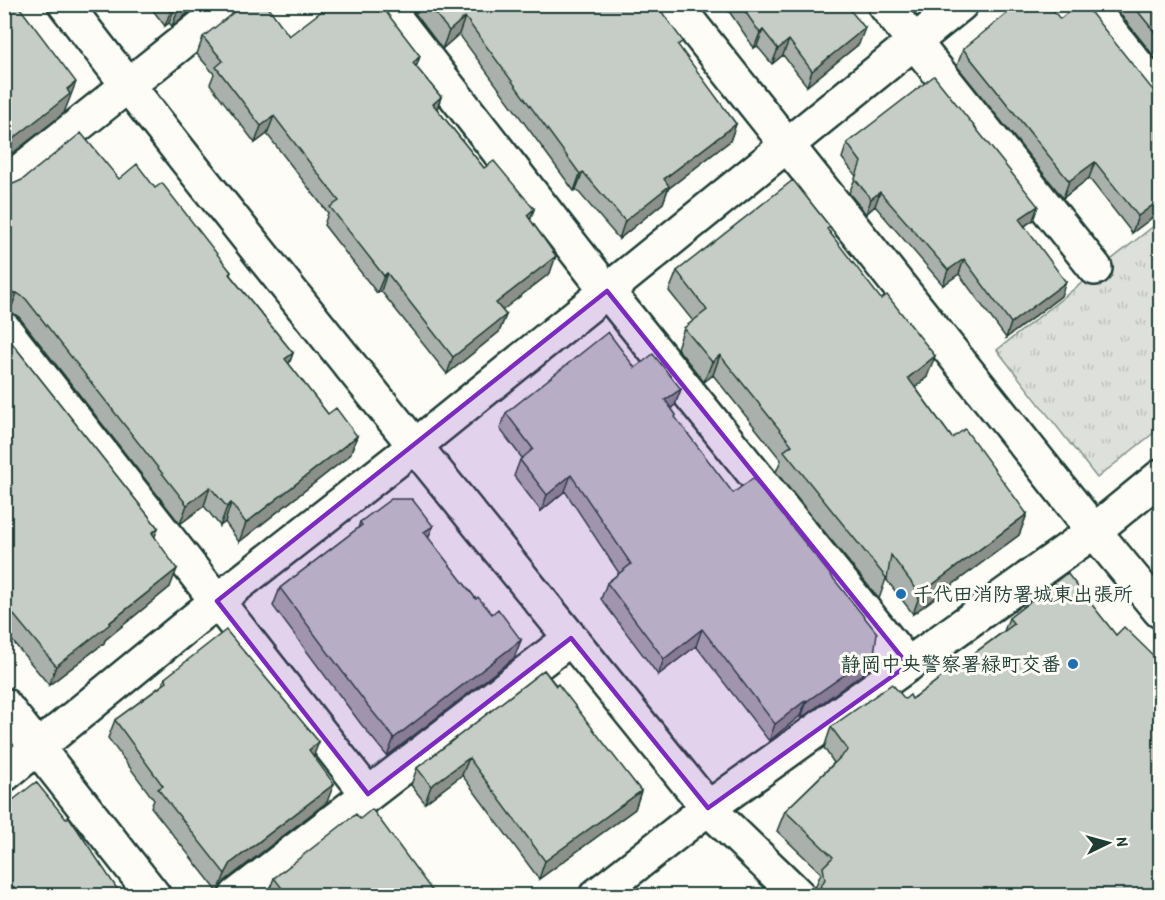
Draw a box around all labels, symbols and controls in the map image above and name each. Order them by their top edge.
place label: 千代田消防署城東出張所 [913,580,1133,607]
marker: 千代田消防署城東出張所 [894,587,908,601]
place label: 静岡中央警察署緑町交番 [841,650,1061,677]
marker: 静岡中央警察署緑町交番 [1066,657,1080,671]
north arrow [1078,813,1138,873]
text: N [1112,836,1134,847]

